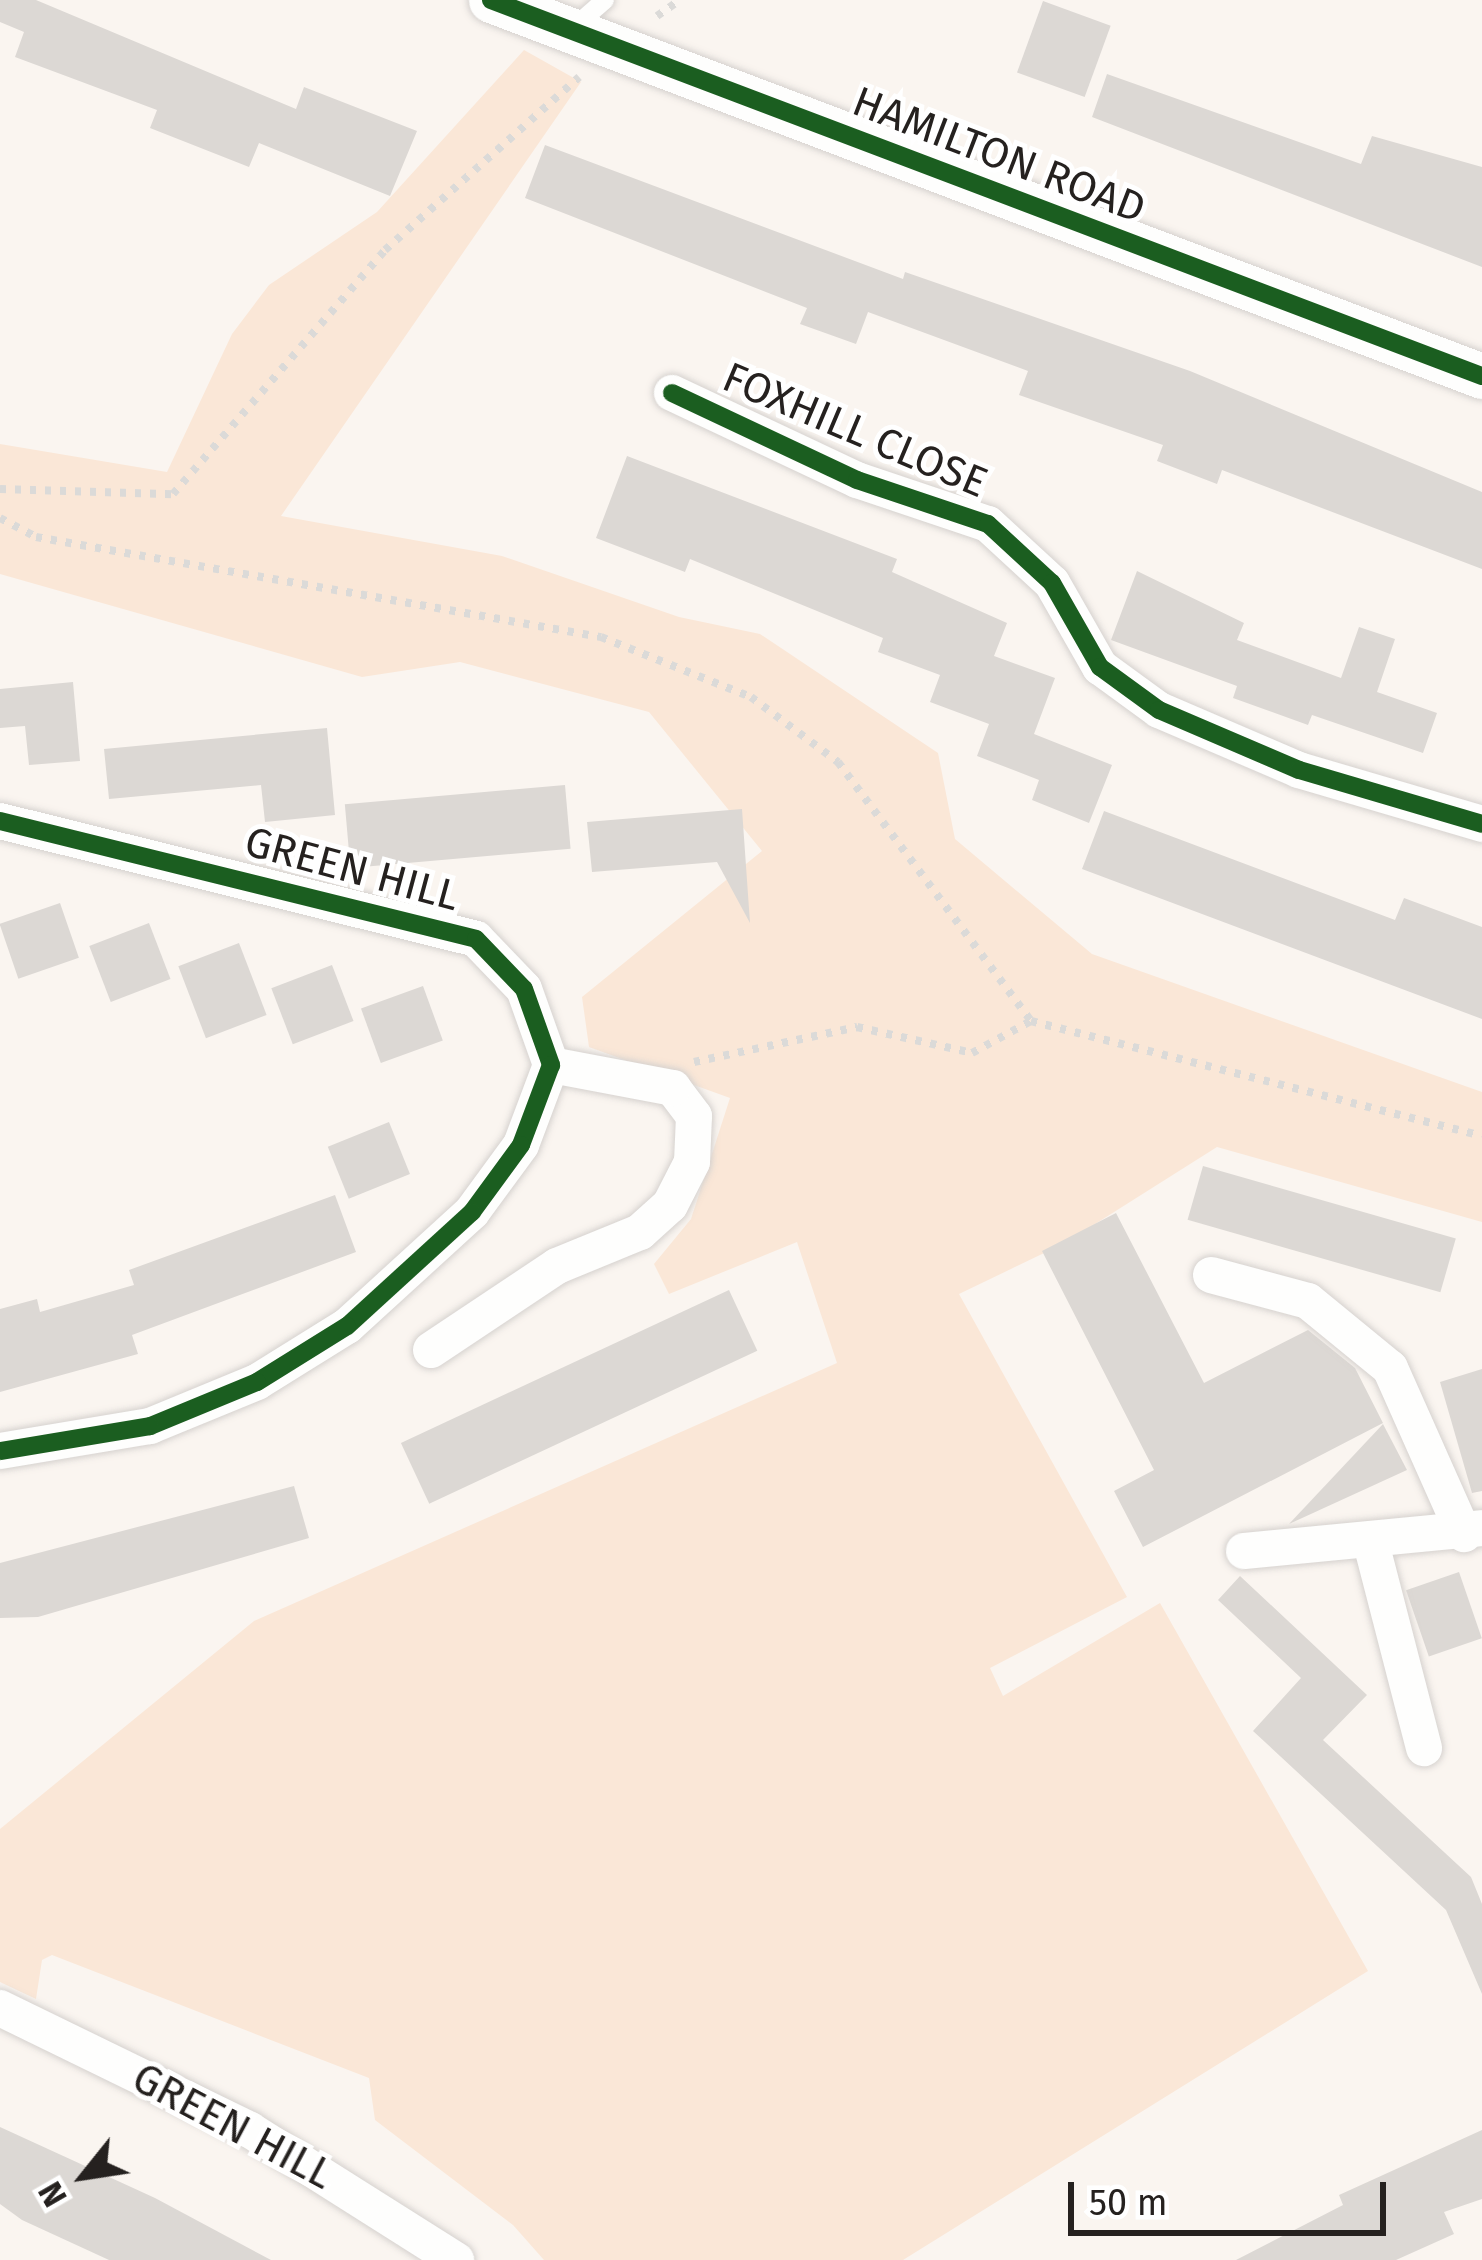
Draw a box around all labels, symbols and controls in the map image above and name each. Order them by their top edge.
street label: HAMILTON ROAD [846,76,1152,234]
street label: FOXHILL CLOSE [715,352,995,508]
street label: GREEN HILL [239,816,465,922]
street label: GREEN HILL [124,2052,342,2200]
north arrow [24,2116,144,2236]
scale bar [1074,2158,1392,2232]
text: N [30,2175,76,2213]
text: 50 m [1089,2181,1168,2225]

